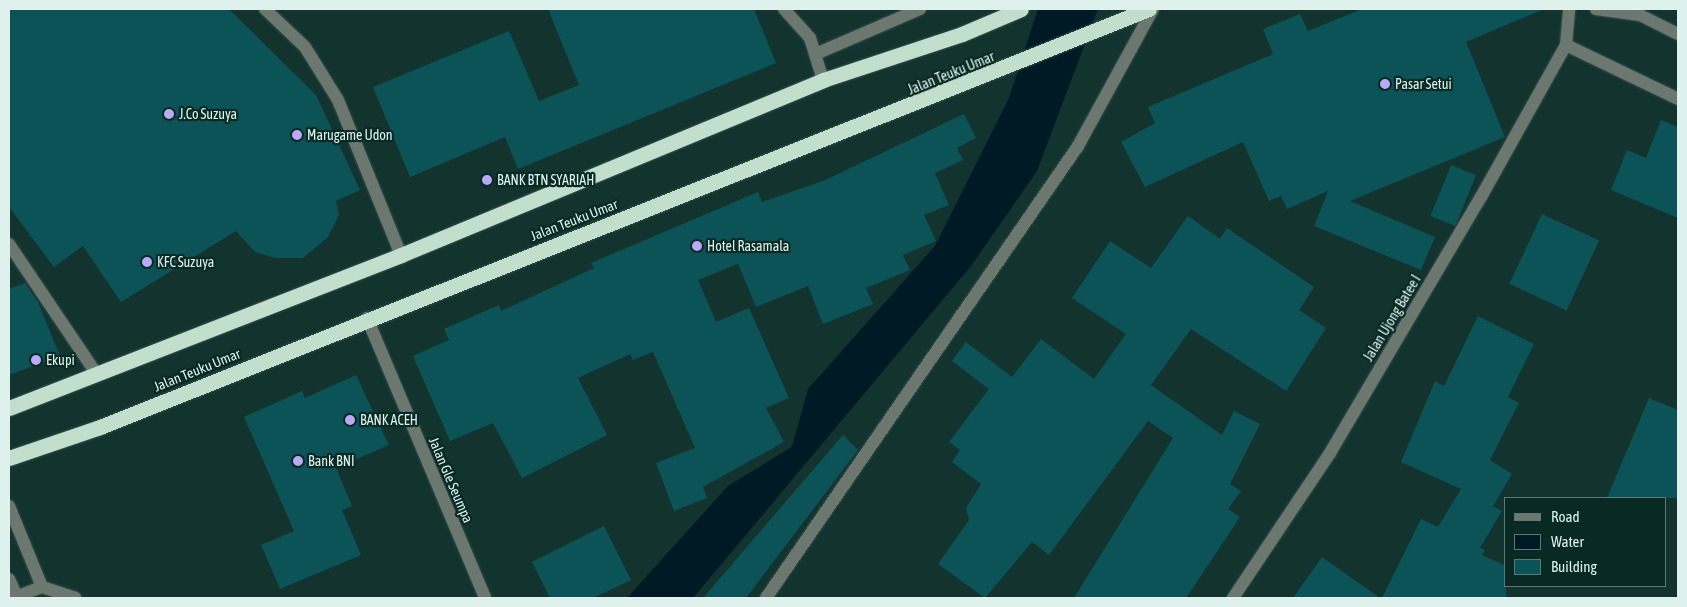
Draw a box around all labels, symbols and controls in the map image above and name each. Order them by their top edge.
street label: Jalan Teuku Umar [905,48,997,98]
place label: Pasar Setui [1395,76,1452,92]
marker: Pasar Setui [1379,78,1391,90]
place label: J.Co Suzuya [179,106,237,122]
marker: J.Co Suzuya [163,108,175,120]
place label: Marugame Udon [307,127,393,143]
marker: Marugame Udon [291,129,303,141]
place label: BANK BTN SYARIAH [497,172,594,188]
marker: BANK BTN SYARIAH [481,174,493,186]
street label: Jalan Teuku Umar [528,196,620,244]
place label: Hotel Rasamala [707,238,789,254]
marker: Hotel Rasamala [691,240,703,252]
place label: KFC Suzuya [157,254,214,270]
marker: KFC Suzuya [141,256,153,268]
street label: Jalan Ujong Batee I [1360,272,1424,364]
street label: Jalan Teuku Umar [151,345,243,395]
place label: Ekupi [46,352,75,368]
marker: Ekupi [30,354,42,366]
place label: BANK ACEH [360,412,418,428]
marker: BANK ACEH [344,414,356,426]
street label: Jalan Gle Seumpa [425,435,477,525]
place label: Bank BNI [308,453,354,469]
marker: Bank BNI [292,455,304,467]
legend [1504,497,1667,587]
text: Road [1551,508,1580,525]
text: Water [1551,533,1584,550]
text: Building [1551,558,1597,575]

